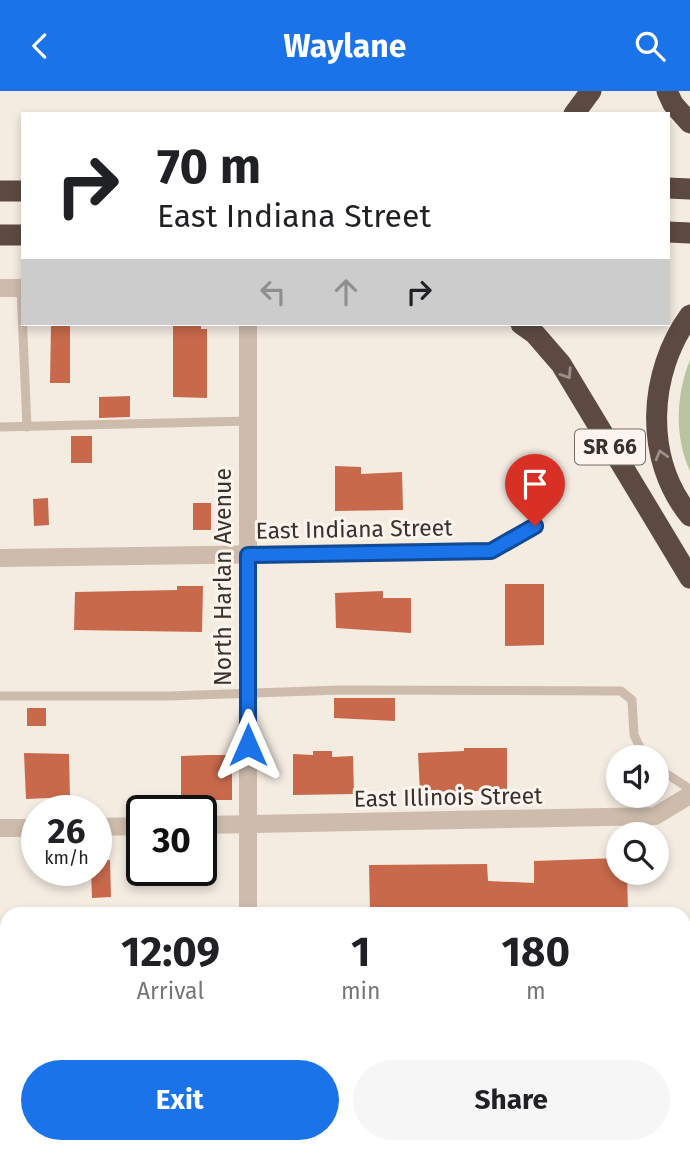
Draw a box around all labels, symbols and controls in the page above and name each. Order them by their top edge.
icon: back [21,27,59,65]
text: Waylane [284,27,406,65]
icon: search [631,27,669,65]
text: 70 m [157,137,261,196]
icon: right [42,140,133,231]
text: East Indiana Street [157,197,431,235]
icon: left [254,273,292,311]
icon: ahead [327,273,365,311]
icon: right [400,273,438,311]
one-way arrow [558,367,571,380]
road number: SR 66 [575,429,645,465]
one-way arrow [654,449,669,461]
pin [505,454,565,526]
icon: arrive [516,465,554,503]
street label: North Harlan Avenue [209,468,237,686]
street label: East Indiana Street [255,513,453,545]
position arrow [211,708,285,782]
map controls [606,745,669,885]
button: sound [606,745,669,808]
street label: East Illinois Street [353,781,543,813]
speed limit sign: 30 [126,795,217,886]
text: 26 [48,810,85,852]
button: search [606,822,669,885]
text: km/h [44,847,89,869]
text: 12:09 [121,927,220,977]
text: 1 [351,927,370,977]
text: 180 [502,927,570,977]
text: Arrival [137,977,204,1005]
text: min [341,977,381,1005]
text: m [526,977,546,1005]
button: Exit [21,1060,339,1140]
button: Share [353,1060,670,1140]

